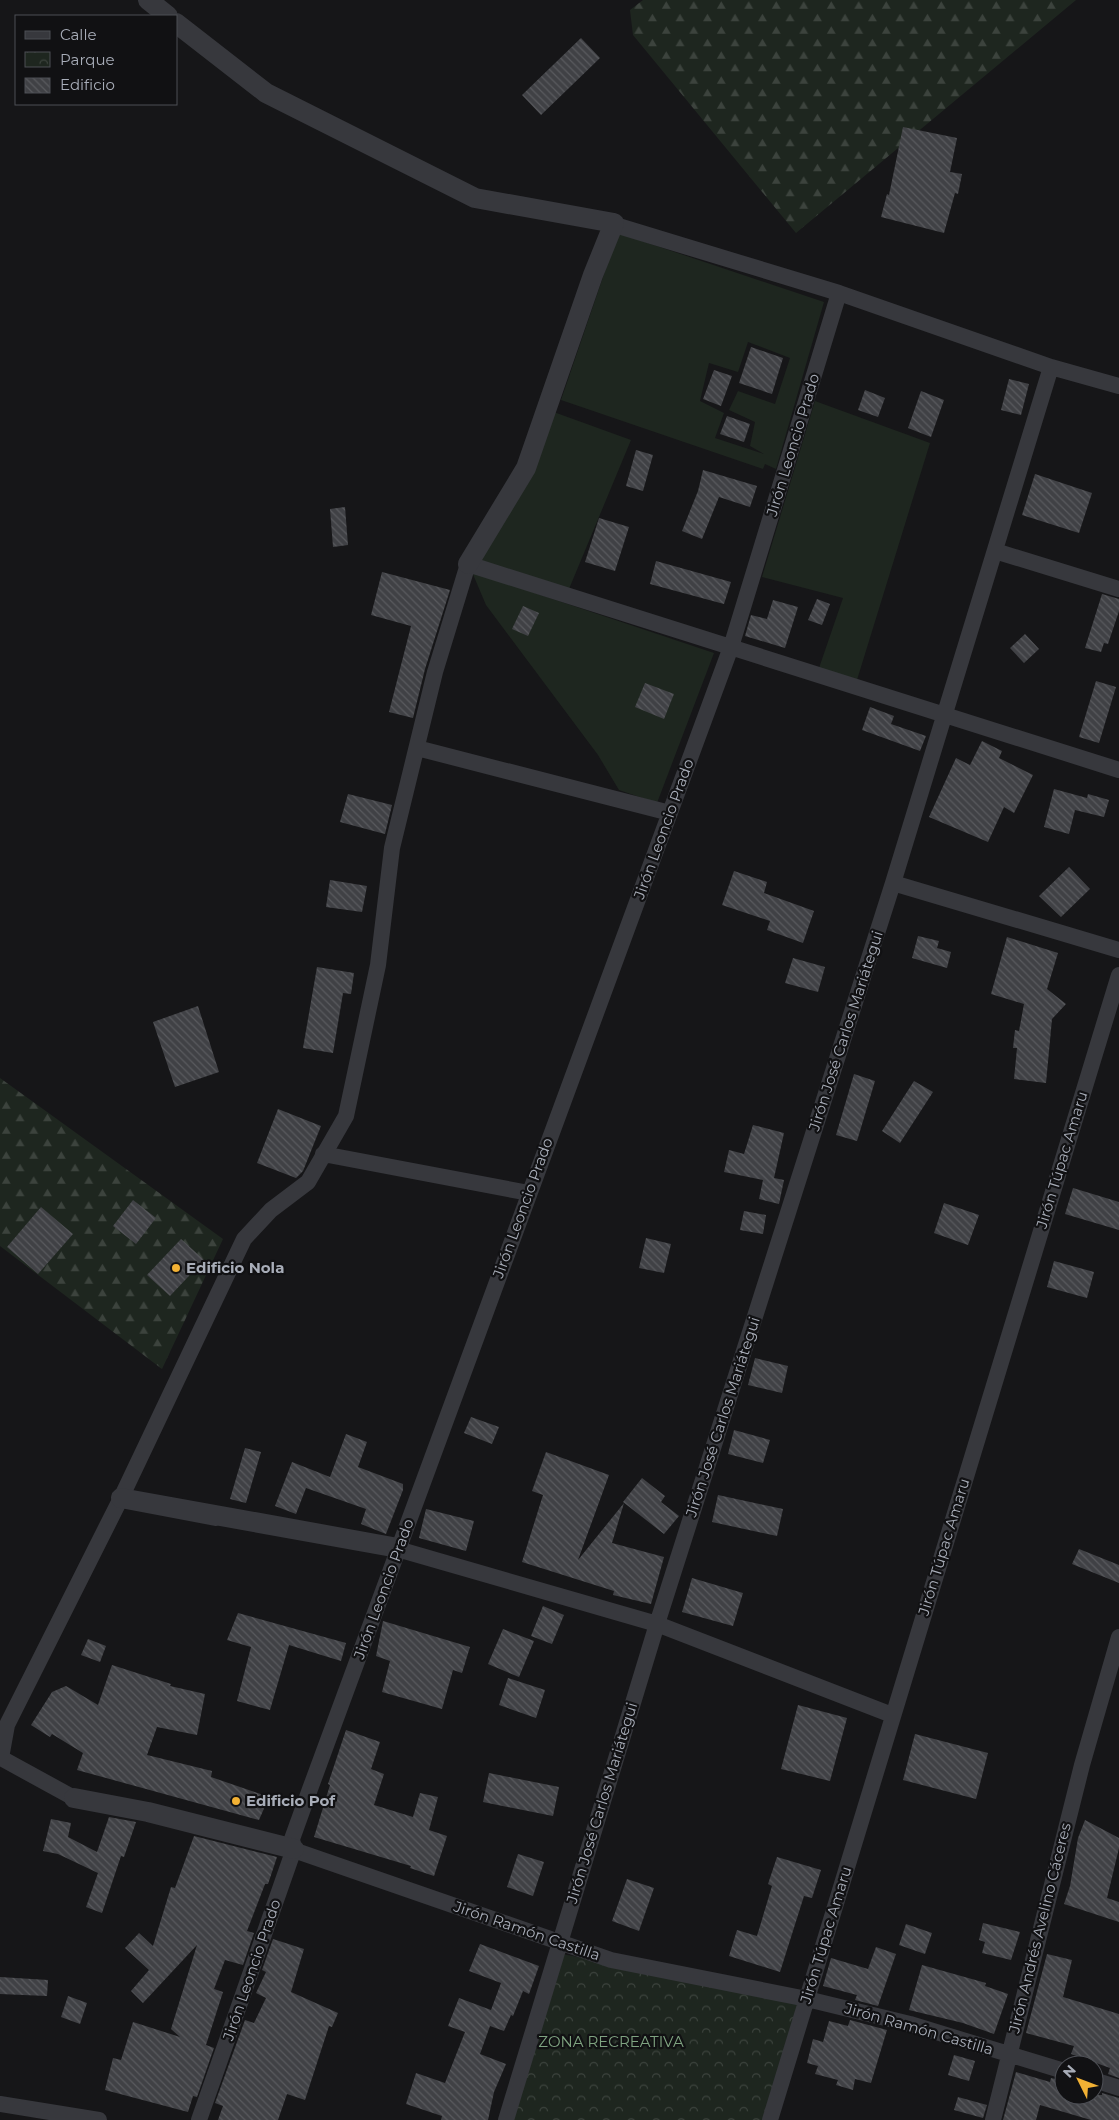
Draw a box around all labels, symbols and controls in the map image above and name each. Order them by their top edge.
legend [15,15,178,105]
text: Calle [60,25,97,44]
text: Parque [60,50,115,69]
text: Edificio [60,75,115,94]
street label: Jirón Leoncio Prado [761,371,823,519]
street label: Jirón Leoncio Prado [629,756,698,903]
street label: Jirón José Carlos Mariátegui [804,928,887,1134]
street label: Jirón Túpac Amaru [1031,1089,1091,1232]
street label: Jirón Leoncio Prado [488,1135,557,1282]
place label: Edificio Nola [186,1258,284,1277]
marker: Edificio Nola [170,1262,182,1274]
street label: Jirón José Carlos Mariátegui [681,1314,764,1520]
street label: Jirón Túpac Amaru [913,1476,973,1619]
street label: Jirón Leoncio Prado [349,1516,418,1663]
street label: Jirón José Carlos Mariátegui [562,1700,641,1907]
place label: Edificio Pof [246,1791,336,1810]
marker: Edificio Pof [230,1795,242,1807]
street label: Jirón Andrés Avelino Cáceres [1004,1821,1075,2036]
street label: Jirón Túpac Amaru [795,1864,855,2007]
street label: Jirón Ramón Castilla [451,1896,603,1965]
street label: Jirón Leoncio Prado [218,1897,285,2044]
street label: Jirón Ramón Castilla [842,1998,996,2059]
park label: ZONA RECREATIVA [538,2032,684,2051]
north arrow [1054,2055,1104,2105]
text: N [1059,2061,1080,2082]

